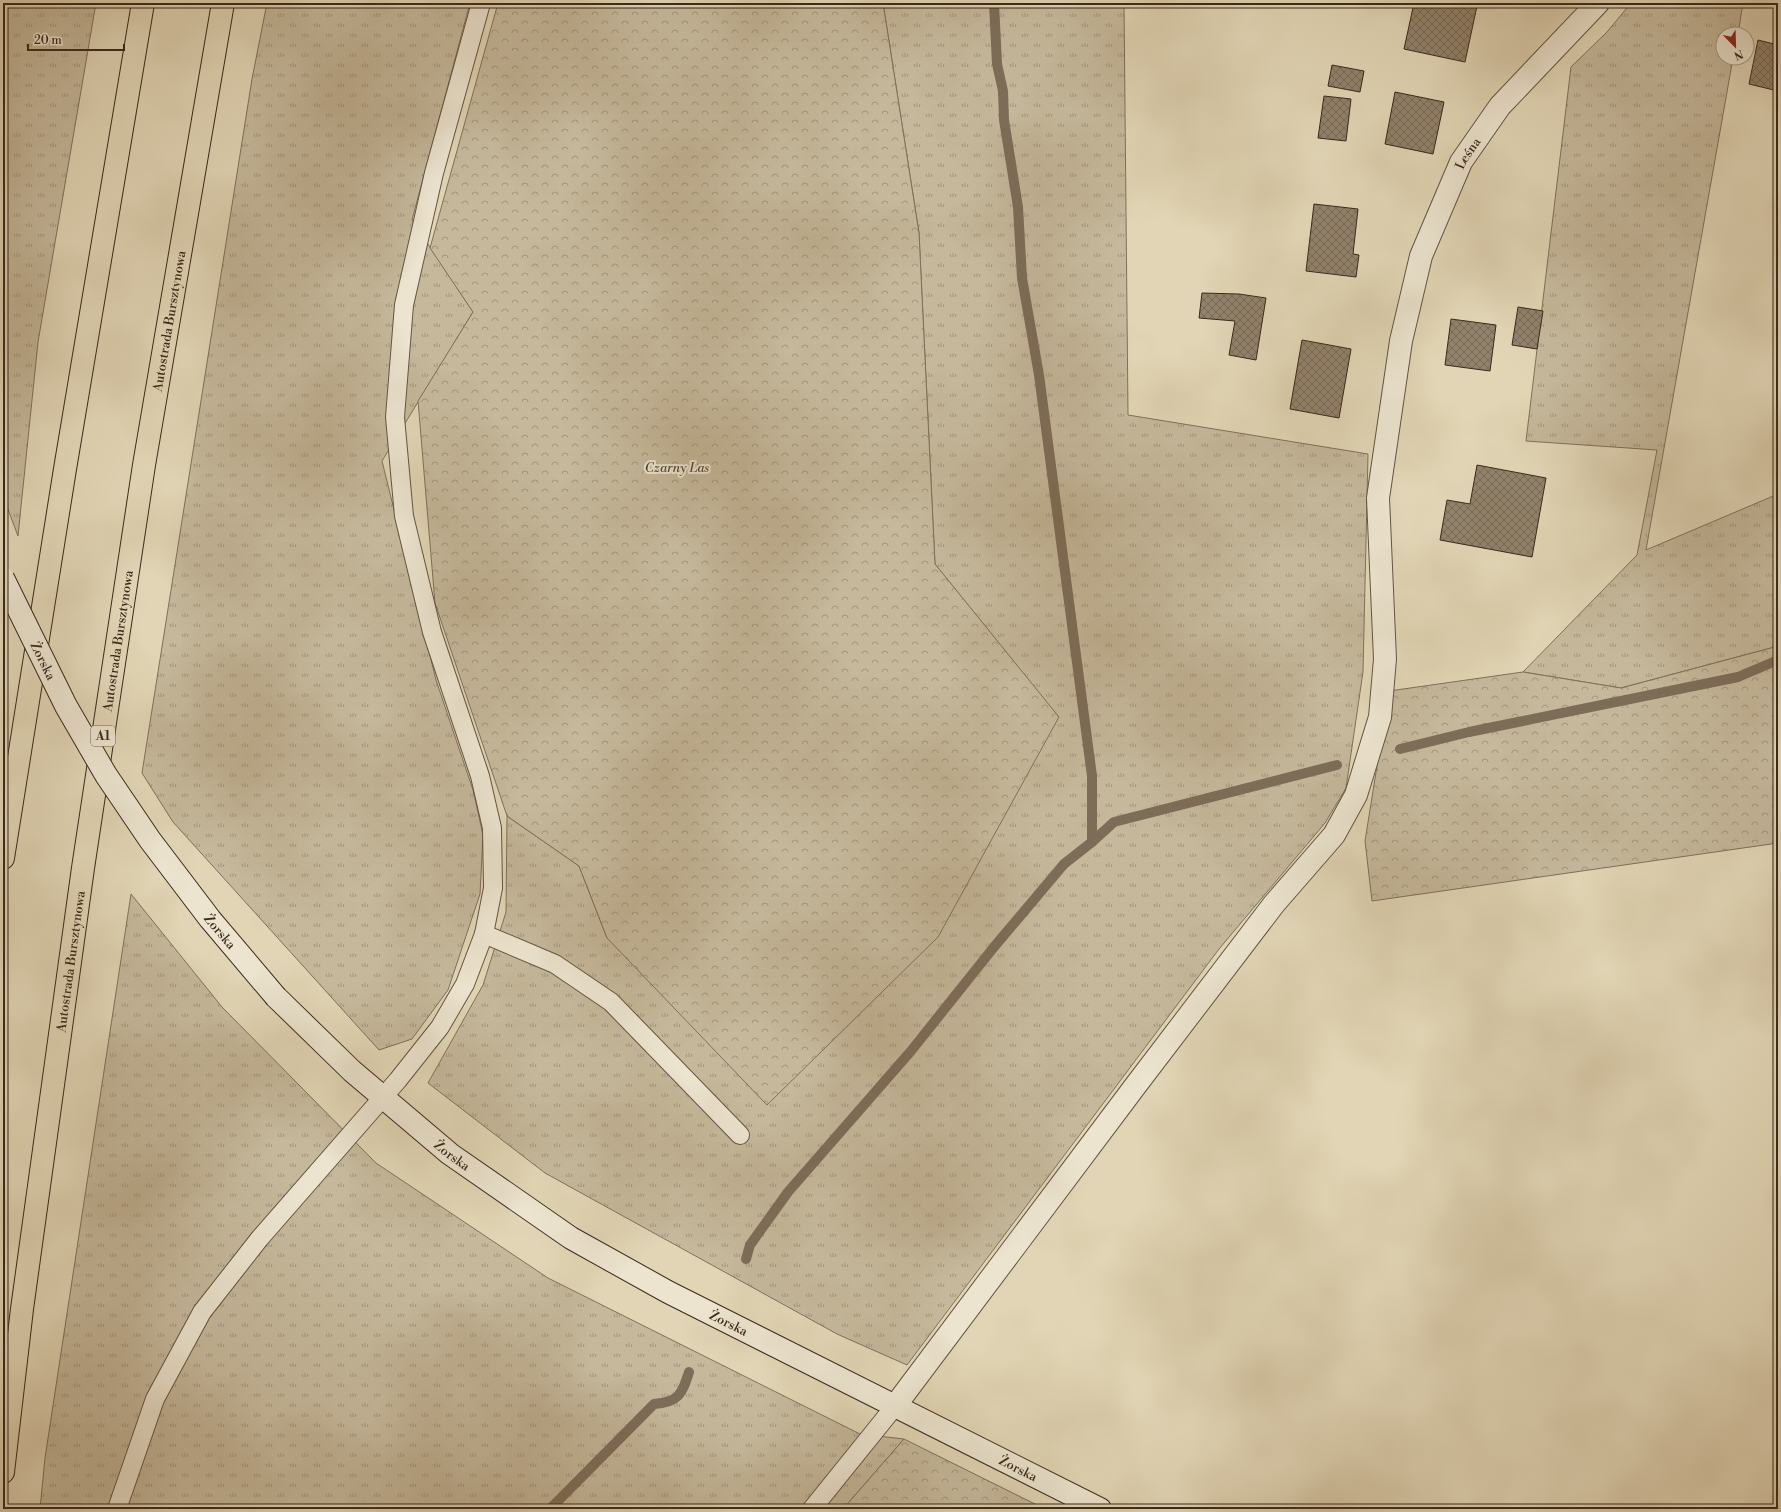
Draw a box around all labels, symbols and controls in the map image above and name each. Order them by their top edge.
scale bar [28,26,124,52]
north arrow [1715,26,1755,66]
text: 20 m [34,33,62,48]
text: N [1732,46,1745,63]
street label: Leśna [1452,134,1485,172]
street label: Autostrada Bursztynowa [150,249,190,394]
park label: Czarny Las [645,460,709,476]
street label: Autostrada Bursztynowa [100,569,137,714]
street label: Żorska [27,639,59,683]
road number: A1 [91,726,115,746]
street label: Autostrada Bursztynowa [53,889,89,1034]
street label: Żorska [200,911,239,953]
street label: Żorska [430,1136,473,1175]
street label: Żorska [707,1306,751,1340]
street label: Żorska [996,1452,1040,1485]

